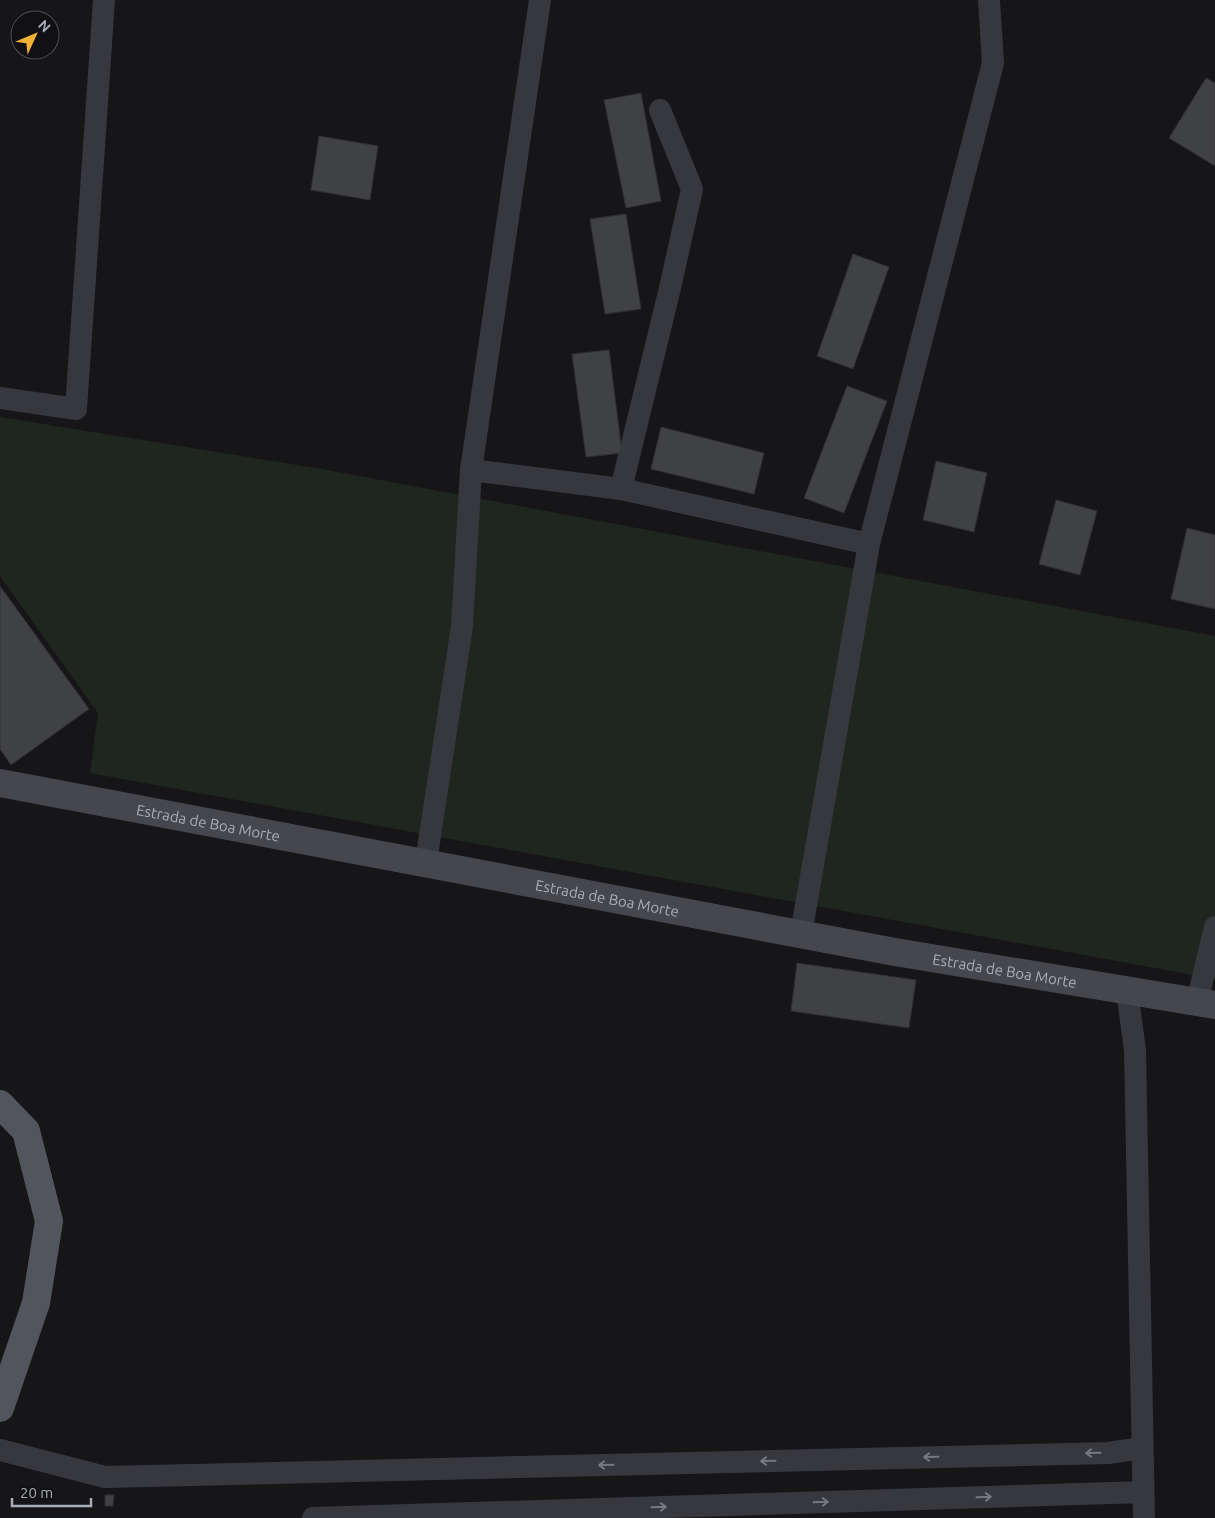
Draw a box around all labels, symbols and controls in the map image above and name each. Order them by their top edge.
north arrow [10,10,60,60]
text: N [35,17,54,35]
street label: Estrada de Boa Morte [135,800,282,844]
street label: Estrada de Boa Morte [534,876,680,920]
street label: Estrada de Boa Morte [931,950,1078,990]
one-way arrow [1086,1448,1102,1458]
one-way arrow [923,1452,940,1462]
one-way arrow [761,1456,777,1466]
one-way arrow [598,1460,614,1470]
scale bar [12,1476,91,1508]
text: 20 m [20,1484,53,1501]
one-way arrow [976,1492,992,1502]
one-way arrow [813,1497,829,1507]
one-way arrow [650,1502,667,1512]

